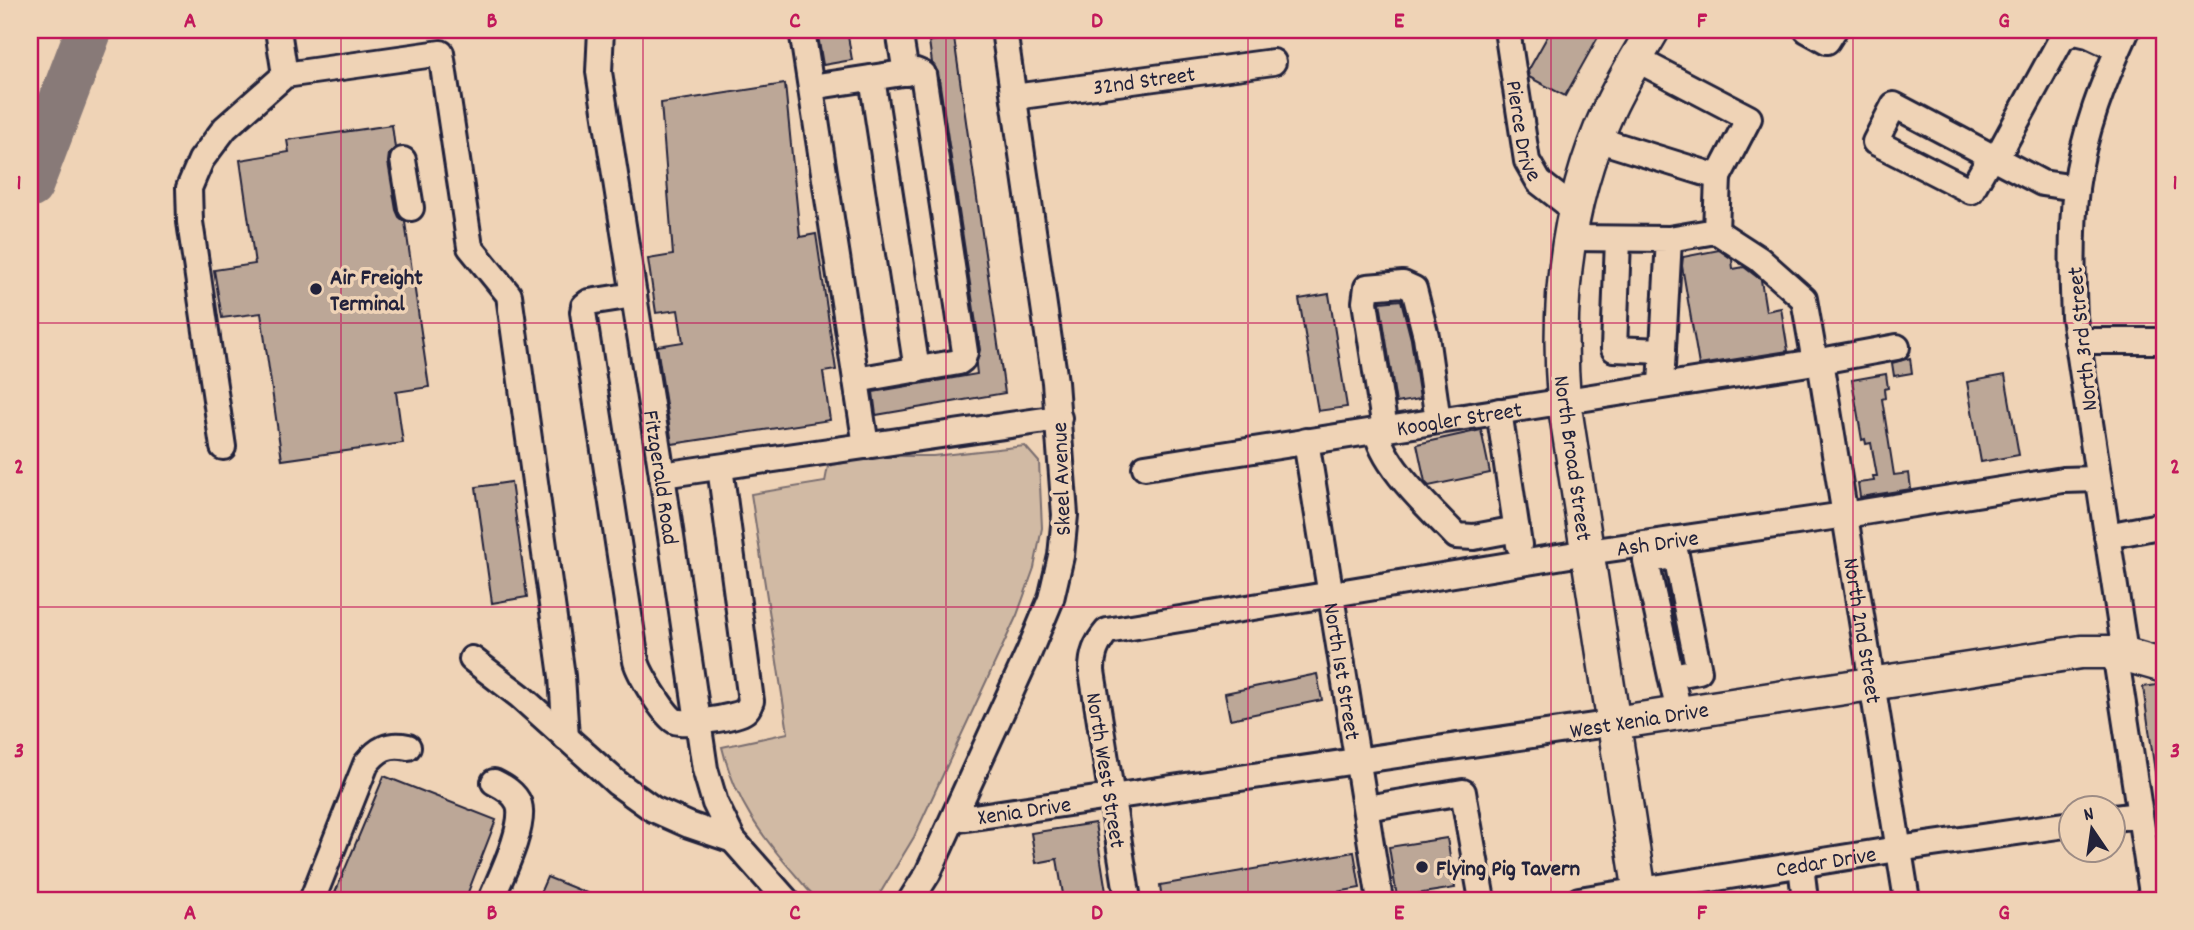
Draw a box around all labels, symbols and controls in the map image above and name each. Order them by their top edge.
text: A [184,6,196,39]
text: B [487,6,498,39]
text: C [789,6,801,39]
text: D [1091,6,1103,39]
text: E [1394,6,1405,39]
text: F [1697,6,1708,39]
text: G [1998,6,2010,39]
street label: 32nd Street [1091,60,1198,106]
street label: Pierce Drive [1495,78,1549,189]
text: 1 [16,168,22,201]
text: 1 [2172,168,2178,201]
place label: Air Freight Terminal [330,263,423,322]
street label: North 3rd Street [2060,265,2108,413]
marker: Air Freight Terminal [308,281,324,297]
street label: North Broad Street [1543,374,1598,543]
street label: Koogler Street [1395,395,1525,447]
street label: Fitzgerald Road [632,408,685,547]
street label: Skeel Avenue [1045,422,1082,536]
text: 2 [14,452,24,485]
text: 2 [2170,452,2180,485]
street label: Ash Drive [1615,523,1701,568]
street label: North 2nd Street [1832,556,1888,706]
street label: North 1st Street [1312,600,1367,743]
street label: North West Street [1075,690,1132,851]
street label: West Xenia Drive [1568,695,1711,750]
text: 3 [14,736,24,769]
text: 3 [2170,736,2180,769]
street label: Xenia Drive [976,790,1073,836]
north arrow [2058,794,2128,864]
text: N [2081,802,2097,830]
street label: Cedar Drive [1774,840,1879,888]
place label: Flying Pig Tavern [1436,854,1580,887]
marker: Flying Pig Tavern [1414,859,1430,875]
text: A [184,898,196,930]
text: B [487,898,498,930]
text: C [789,898,801,930]
text: D [1091,898,1103,930]
text: E [1394,898,1405,930]
text: F [1697,898,1708,930]
text: G [1998,898,2010,930]

